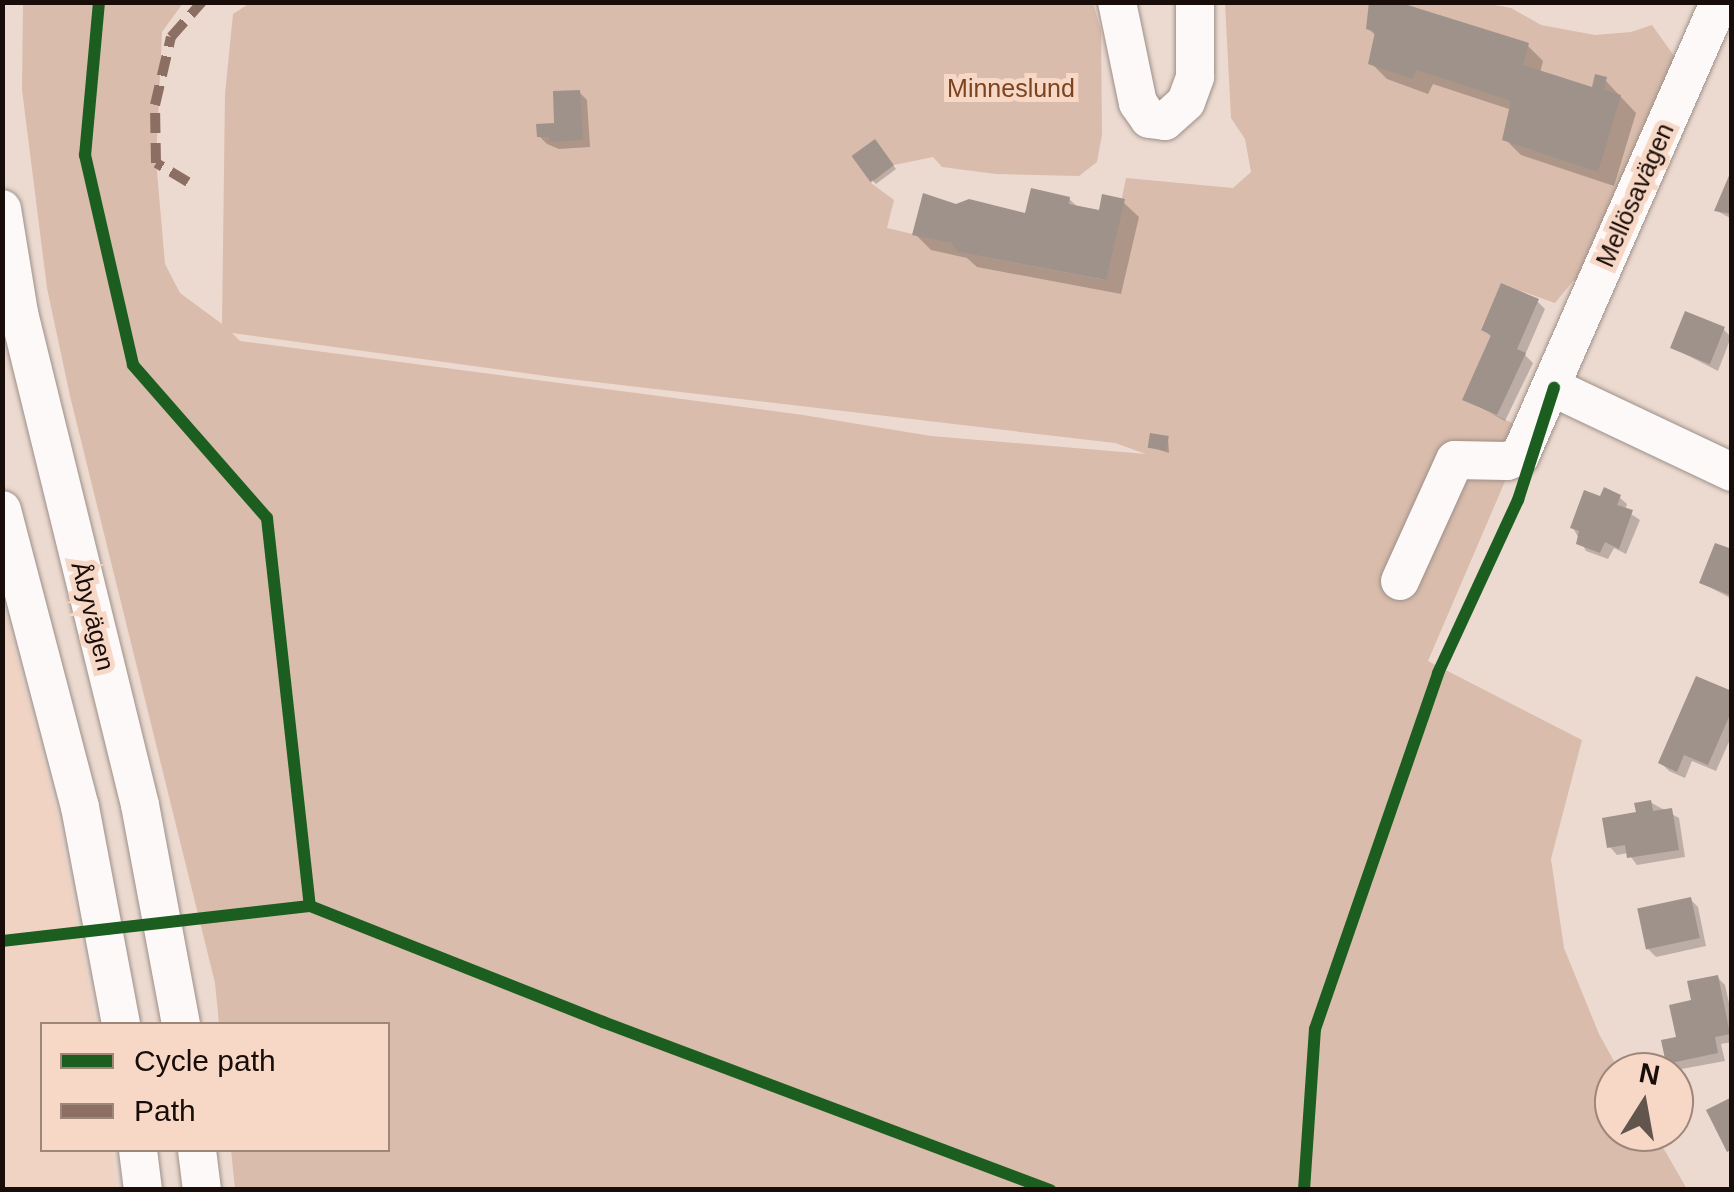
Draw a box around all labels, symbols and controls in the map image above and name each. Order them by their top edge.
park label: Minneslund [947,73,1075,103]
street label: Mellösavägen [1590,118,1680,272]
street label: Åbyvägen [65,558,121,674]
legend [40,1022,390,1152]
text: Cycle path [134,1044,276,1077]
north arrow [1594,1052,1694,1152]
text: N [1637,1057,1662,1091]
text: Path [134,1094,196,1127]

